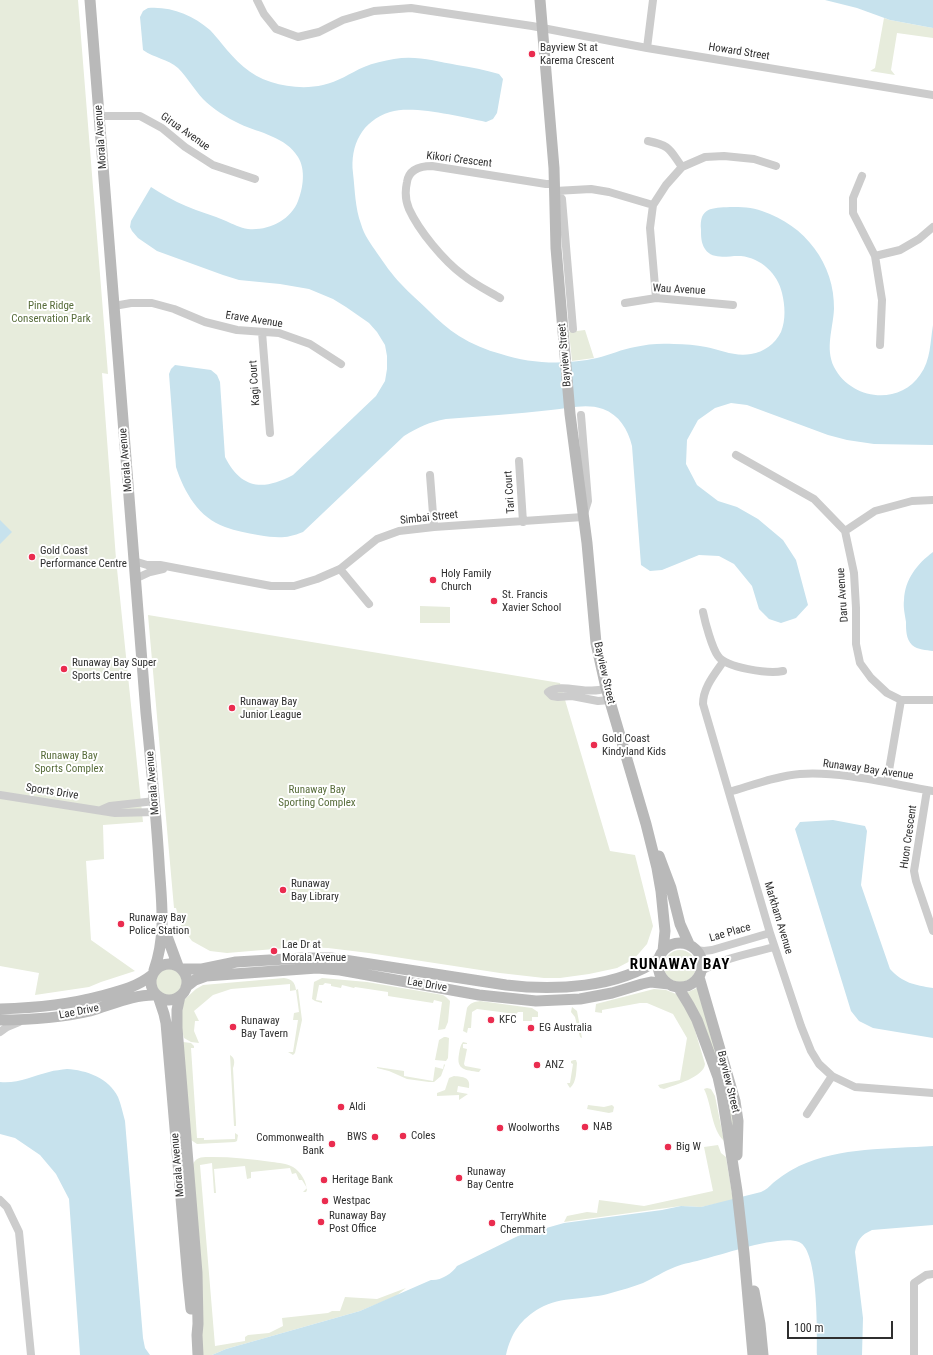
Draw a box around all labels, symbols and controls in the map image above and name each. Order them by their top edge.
place label: Bayview St at Karema Crescent [540,41,614,67]
street label: Howard Street [707,41,771,63]
marker: Bayview St at Karema Crescent [527,49,537,59]
street label: Morala Avenue [92,105,110,169]
street label: Girua Avenue [158,110,212,154]
street label: Kikori Crescent [426,149,492,171]
street label: Wau Avenue [652,282,706,298]
park label: Pine Ridge Conservation Park [11,299,91,325]
street label: Erave Avenue [224,309,284,331]
street label: Bayview Street [556,323,574,387]
street label: Kagi Court [247,360,263,406]
street label: Morala Avenue [117,427,135,493]
street label: Tari Court [502,470,518,514]
street label: Simbai Street [399,508,459,528]
place label: Gold Coast Performance Centre [40,544,127,570]
marker: Gold Coast Performance Centre [27,552,37,562]
place label: Holy Family Church [441,567,491,593]
street label: Daru Avenue [835,567,851,623]
marker: Holy Family Church [428,575,438,585]
place label: St. Francis Xavier School [502,588,561,614]
marker: St. Francis Xavier School [489,596,499,606]
street label: Bayview Street [590,641,618,705]
place label: Runaway Bay Super Sports Centre [72,656,156,682]
marker: Runaway Bay Super Sports Centre [59,664,69,674]
place label: Runaway Bay Junior League [240,695,301,721]
marker: Runaway Bay Junior League [227,703,237,713]
place label: Gold Coast Kindyland Kids [602,732,666,758]
marker: Gold Coast Kindyland Kids [589,740,599,750]
park label: Runaway Bay Sports Complex [34,749,104,775]
street label: Morala Avenue [144,750,162,816]
street label: Runaway Bay Avenue [822,757,914,783]
street label: Sports Drive [25,781,79,803]
park label: Runaway Bay Sporting Complex [278,783,356,809]
street label: Huon Crescent [898,804,920,870]
place label: Runaway Bay Library [291,877,339,903]
street label: Markham Avenue [761,880,795,956]
marker: Runaway Bay Library [278,885,288,895]
place label: Runaway Bay Police Station [129,911,189,937]
marker: Runaway Bay Police Station [116,919,126,929]
street label: Lae Place [708,921,752,945]
place label: Lae Dr at Morala Avenue [282,938,346,964]
marker: Lae Dr at Morala Avenue [269,946,279,956]
district label: RUNAWAY BAY [630,956,730,974]
street label: Lae Drive [406,975,448,995]
street label: Lae Drive [58,1002,100,1022]
place label: KFC [499,1013,517,1027]
place label: Runaway Bay Tavern [241,1014,288,1040]
marker: KFC [486,1015,496,1025]
place label: EG Australia [539,1021,592,1035]
marker: Runaway Bay Tavern [228,1022,238,1032]
marker: EG Australia [526,1023,536,1033]
street label: Bayview Street [714,1050,742,1114]
place label: ANZ [545,1058,564,1072]
marker: ANZ [532,1060,542,1070]
place label: Aldi [349,1100,366,1114]
marker: Aldi [336,1102,346,1112]
place label: NAB [593,1120,612,1134]
place label: Woolworths [508,1121,560,1135]
marker: NAB [580,1122,590,1132]
marker: Woolworths [495,1123,505,1133]
place label: Coles [411,1129,435,1143]
place label: BWS [347,1130,367,1144]
place label: Commonwealth Bank [256,1131,324,1157]
marker: Coles [398,1131,408,1141]
street label: Morala Avenue [169,1132,187,1198]
marker: BWS [370,1132,380,1142]
marker: Commonwealth Bank [327,1139,337,1149]
place label: Big W [676,1140,701,1154]
marker: Big W [663,1142,673,1152]
place label: Runaway Bay Centre [467,1165,514,1191]
place label: Heritage Bank [332,1173,393,1187]
marker: Runaway Bay Centre [454,1173,464,1183]
marker: Heritage Bank [319,1175,329,1185]
place label: Westpac [333,1194,370,1208]
marker: Westpac [320,1196,330,1206]
place label: Runaway Bay Post Office [329,1209,386,1235]
place label: TerryWhite Chemmart [500,1210,546,1236]
marker: Runaway Bay Post Office [316,1217,326,1227]
marker: TerryWhite Chemmart [487,1218,497,1228]
scale bar [789,1313,895,1339]
text: 100 m [794,1321,824,1335]

